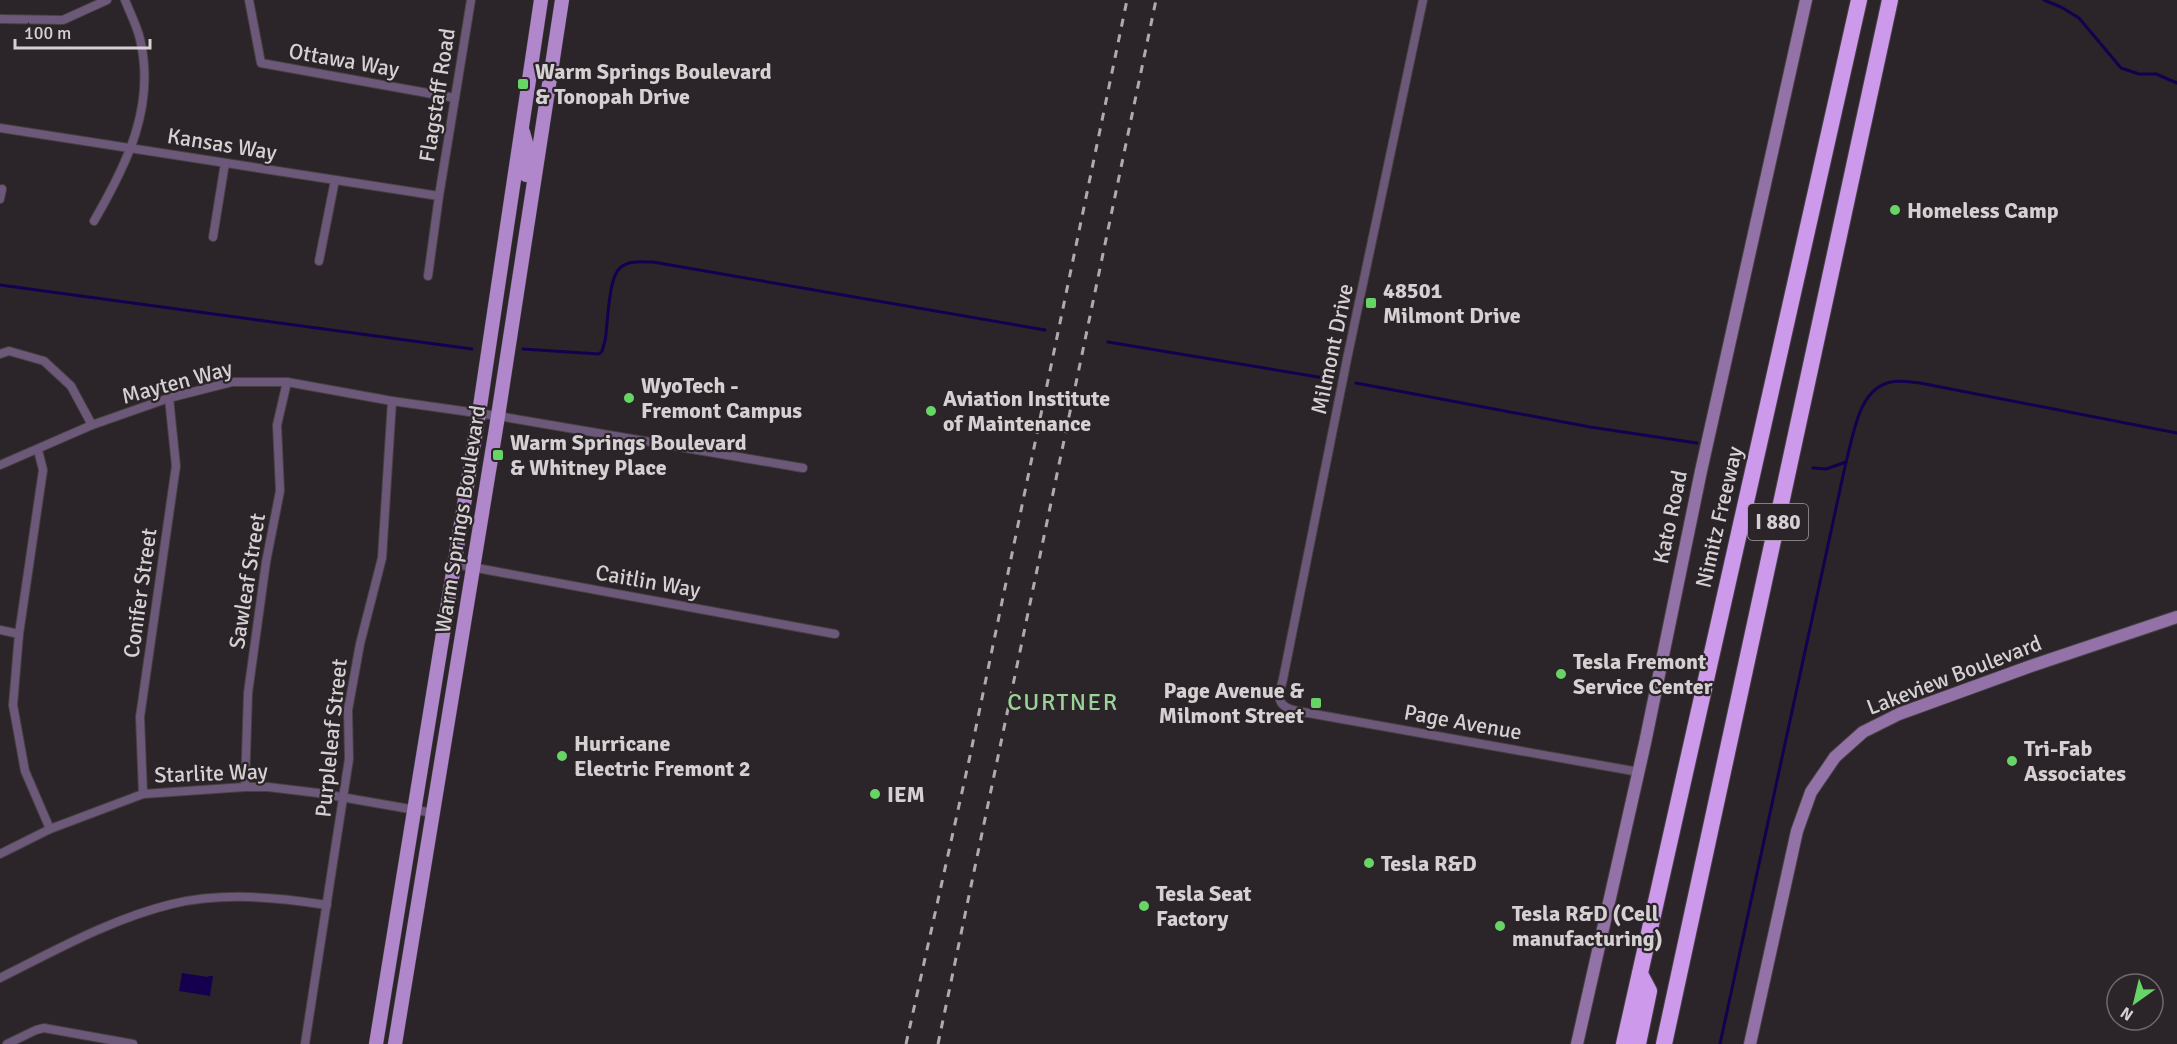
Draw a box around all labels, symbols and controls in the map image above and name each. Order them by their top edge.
scale bar [15,12,150,50]
text: 100 m [24,22,71,44]
street label: Flagstaff Road [413,26,461,164]
street label: Ottawa Way [287,37,402,83]
place label: Warm Springs Boulevard & Tonopah Drive [535,58,772,110]
marker: Warm Springs Boulevard & Tonopah Drive [516,77,530,91]
street label: Kansas Way [165,122,279,166]
place label: Homeless Camp [1907,197,2059,224]
marker: Homeless Camp [1888,203,1902,217]
place label: 48501 Milmont Drive [1383,277,1521,329]
street label: Milmont Drive [1305,281,1359,417]
marker: 48501 Milmont Drive [1364,296,1378,310]
street label: Mayten Way [119,354,236,410]
place label: WyoTech - Fremont Campus [641,372,802,424]
place label: Aviation Institute of Maintenance [943,385,1110,437]
marker: WyoTech - Fremont Campus [622,391,636,405]
street label: Warm Springs Boulevard [429,403,491,635]
marker: Aviation Institute of Maintenance [924,404,938,418]
place label: Warm Springs Boulevard & Whitney Place [510,429,747,481]
street label: Nimitz Freeway [1690,443,1749,590]
marker: Warm Springs Boulevard & Whitney Place [491,448,505,462]
street label: Kato Road [1647,468,1693,566]
road number: I 880 [1748,504,1808,540]
street label: Sawleaf Street [223,511,271,651]
street label: Conifer Street [118,526,163,660]
street label: Caitlin Way [593,558,703,604]
street label: Lakeview Boulevard [1863,629,2045,721]
place label: Tesla Fremont Service Center [1573,648,1713,700]
street label: Purpleleaf Street [309,657,353,819]
marker: Tesla Fremont Service Center [1554,667,1568,681]
place label: Page Avenue & Milmont Street [1159,677,1305,729]
district label: CURTNER [1007,687,1119,717]
marker: Page Avenue & Milmont Street [1309,696,1323,710]
street label: Page Avenue [1402,698,1524,746]
place label: Hurricane Electric Fremont 2 [574,730,751,782]
place label: Tri-Fab Associates [2024,735,2126,787]
marker: Hurricane Electric Fremont 2 [555,749,569,763]
marker: Tri-Fab Associates [2005,754,2019,768]
street label: Starlite Way [154,757,269,788]
place label: IEM [887,781,925,808]
marker: IEM [868,787,882,801]
place label: Tesla R&D [1381,850,1477,877]
marker: Tesla R&D [1362,856,1376,870]
place label: Tesla Seat Factory [1156,880,1252,932]
marker: Tesla Seat Factory [1137,899,1151,913]
place label: Tesla R&D (Cell manufacturing) [1512,900,1663,952]
marker: Tesla R&D (Cell manufacturing) [1493,919,1507,933]
north arrow [2105,972,2165,1032]
text: N [2117,1002,2137,1025]

